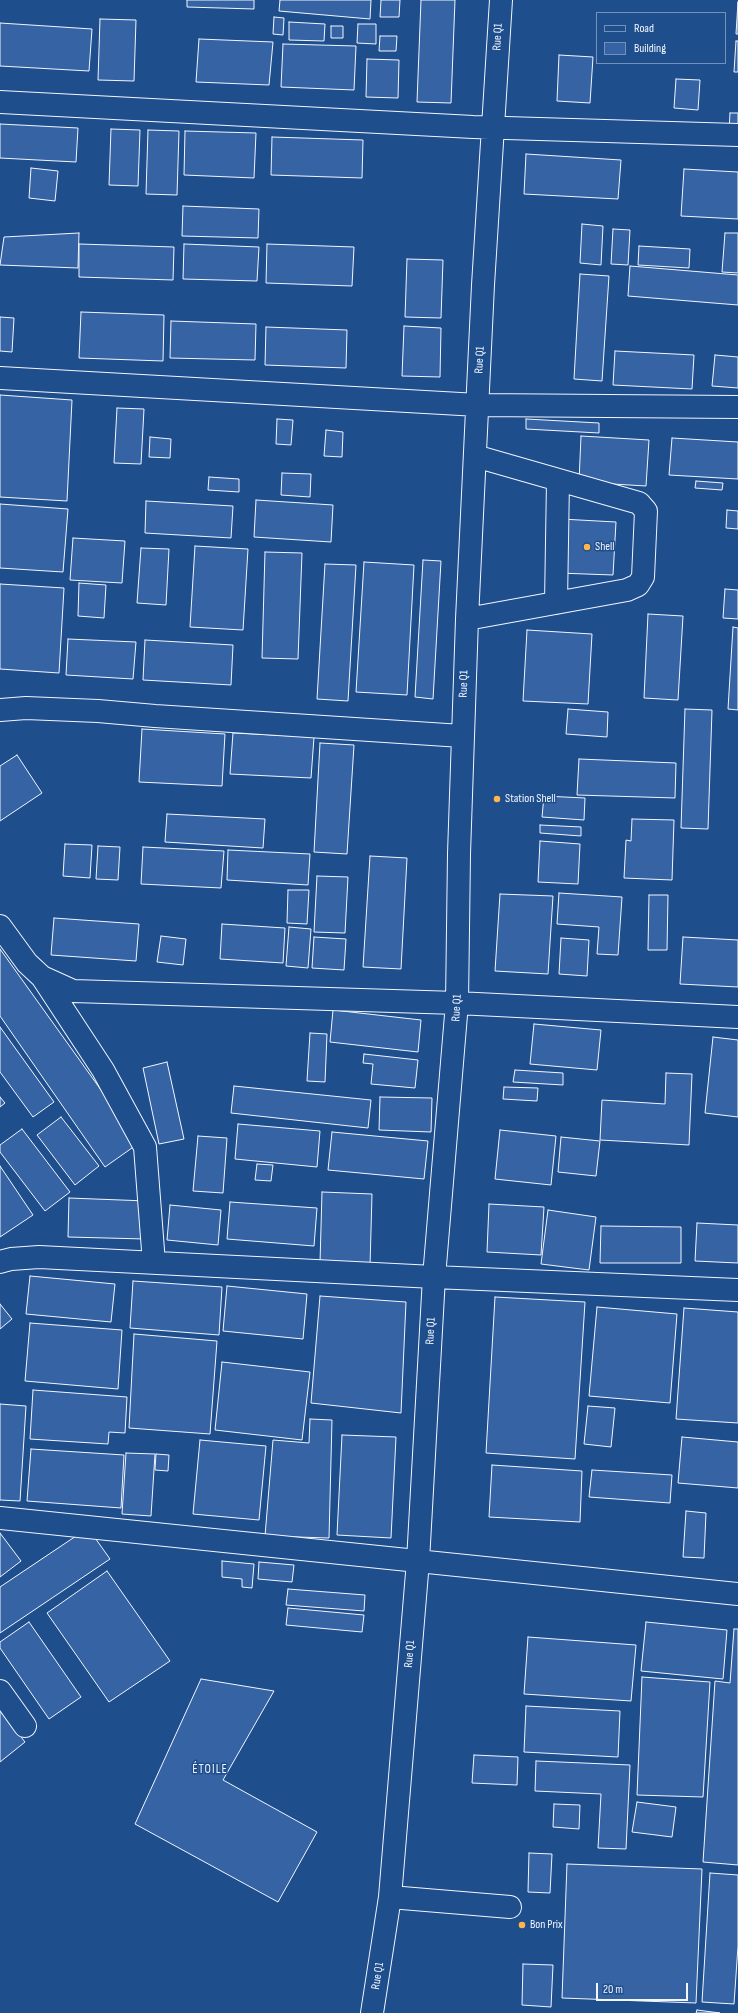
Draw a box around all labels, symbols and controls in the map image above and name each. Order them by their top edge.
legend [596,12,726,64]
text: Road [634,21,654,36]
street label: Rue Q1 [490,23,506,51]
text: Building [634,41,666,56]
street label: Rue Q1 [472,346,488,374]
place label: Shell [595,540,615,554]
marker: Shell [582,542,592,552]
street label: Rue Q1 [456,670,472,698]
place label: Station Shell [505,792,556,806]
marker: Station Shell [492,794,502,804]
street label: Rue Q1 [449,994,465,1022]
street label: Rue Q1 [423,1317,439,1345]
street label: Rue Q1 [402,1640,418,1668]
district label: ÉTOILE [192,1762,228,1778]
place label: Bon Prix [530,1918,563,1932]
marker: Bon Prix [517,1920,527,1930]
street label: Rue Q1 [369,1961,387,1991]
scale bar [598,1975,690,2001]
text: 20 m [603,1982,623,1997]

